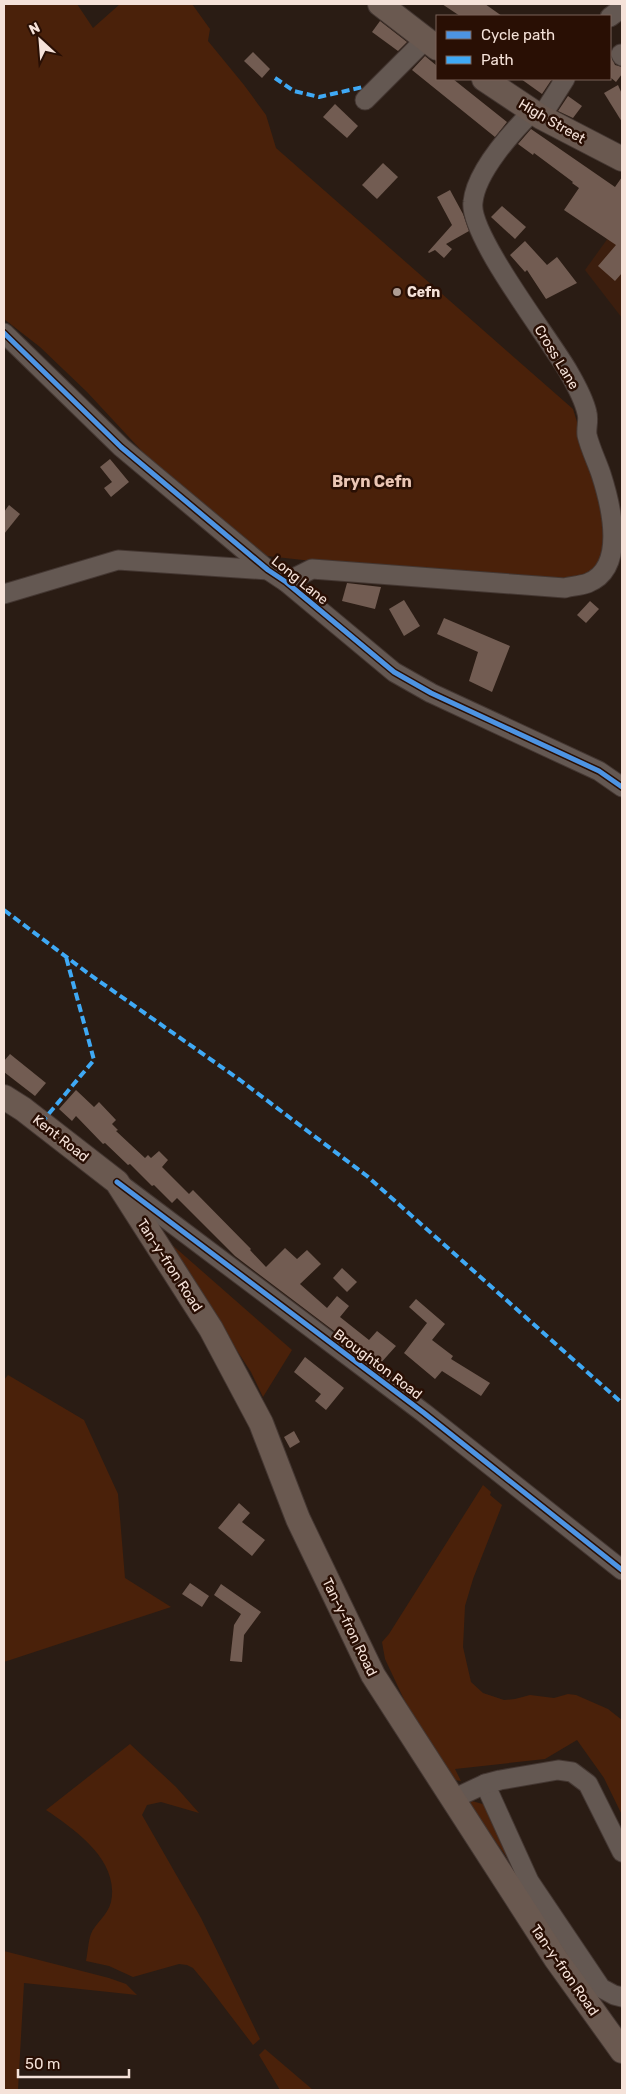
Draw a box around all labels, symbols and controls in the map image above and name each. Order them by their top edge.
north arrow [15,15,65,65]
legend [436,15,611,80]
text: N [26,19,43,39]
text: Cycle path [481,26,555,44]
text: Path [481,51,514,69]
street label: High Street [515,96,589,148]
place label: Cefn [407,284,440,301]
marker: Cefn [391,286,403,298]
street label: Cross Lane [531,322,583,393]
district label: Bryn Cefn [332,472,412,491]
street label: Long Lane [268,552,332,608]
street label: Kent Road [29,1111,92,1166]
street label: Tan-y-fron Road [133,1216,206,1315]
street label: Broughton Road [330,1326,425,1403]
street label: Tan-y-fron Road [318,1575,381,1679]
street label: Tan-y-fron Road [527,1922,602,2019]
scale bar [18,2046,129,2078]
text: 50 m [25,2055,60,2073]

